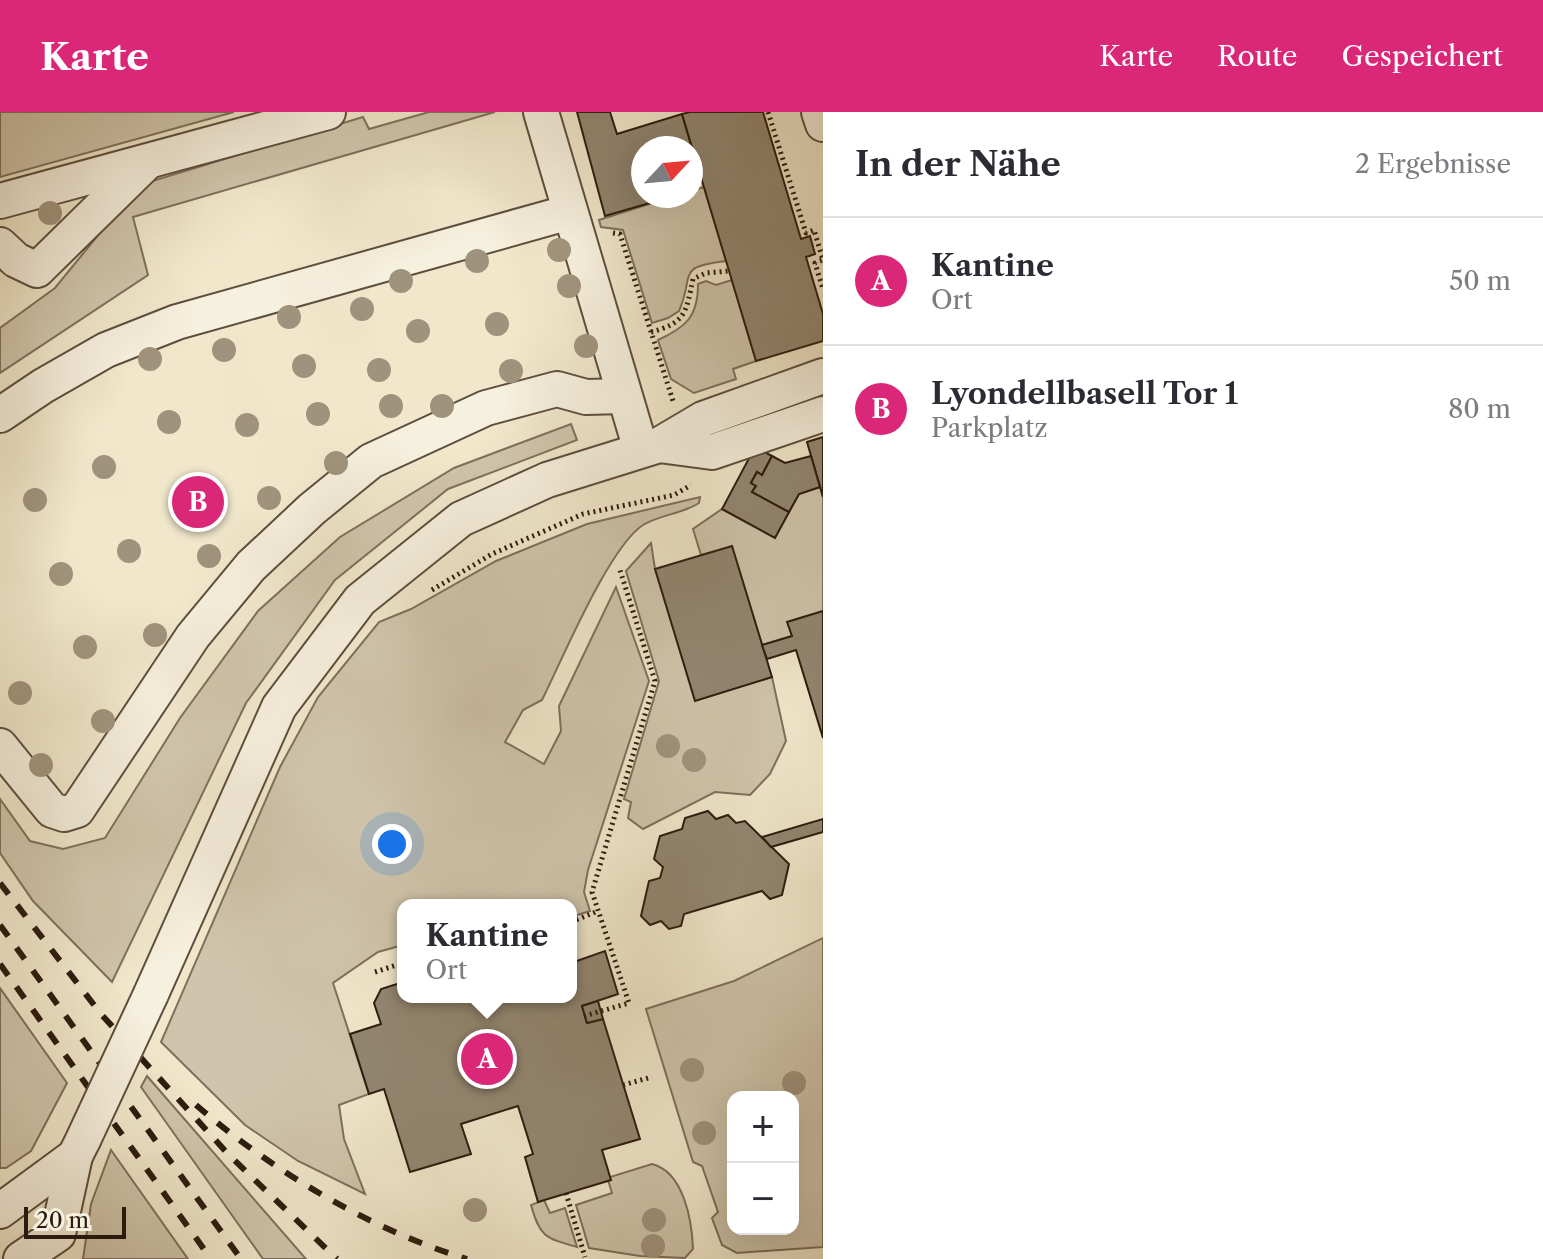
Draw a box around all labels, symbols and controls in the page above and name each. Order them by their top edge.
text: Karte [40,33,149,80]
text: Karte [1099,39,1173,73]
text: Route [1217,39,1298,73]
text: Gespeichert [1342,39,1503,73]
north arrow [631,136,703,208]
text: In der Nähe [855,143,1061,185]
text: 2 Ergebnisse [1355,148,1511,180]
text: Kantine [931,247,1054,284]
text: A [871,265,891,297]
text: 50 m [1449,265,1511,297]
text: Ort [931,284,973,316]
text: Lyondellbasell Tor 1 [931,375,1238,412]
text: B [871,393,891,425]
text: 80 m [1448,393,1511,425]
text: Parkplatz [931,412,1048,444]
pin: B [172,472,224,532]
your location [372,824,412,864]
popup [397,899,577,1003]
text: Kantine [425,917,549,954]
text: Ort [425,954,467,986]
pin: A [461,1029,513,1089]
map controls [727,1091,799,1235]
button: + [727,1091,799,1163]
button: − [727,1163,799,1235]
scale bar [24,1203,126,1239]
text: 20 m [36,1207,89,1234]

